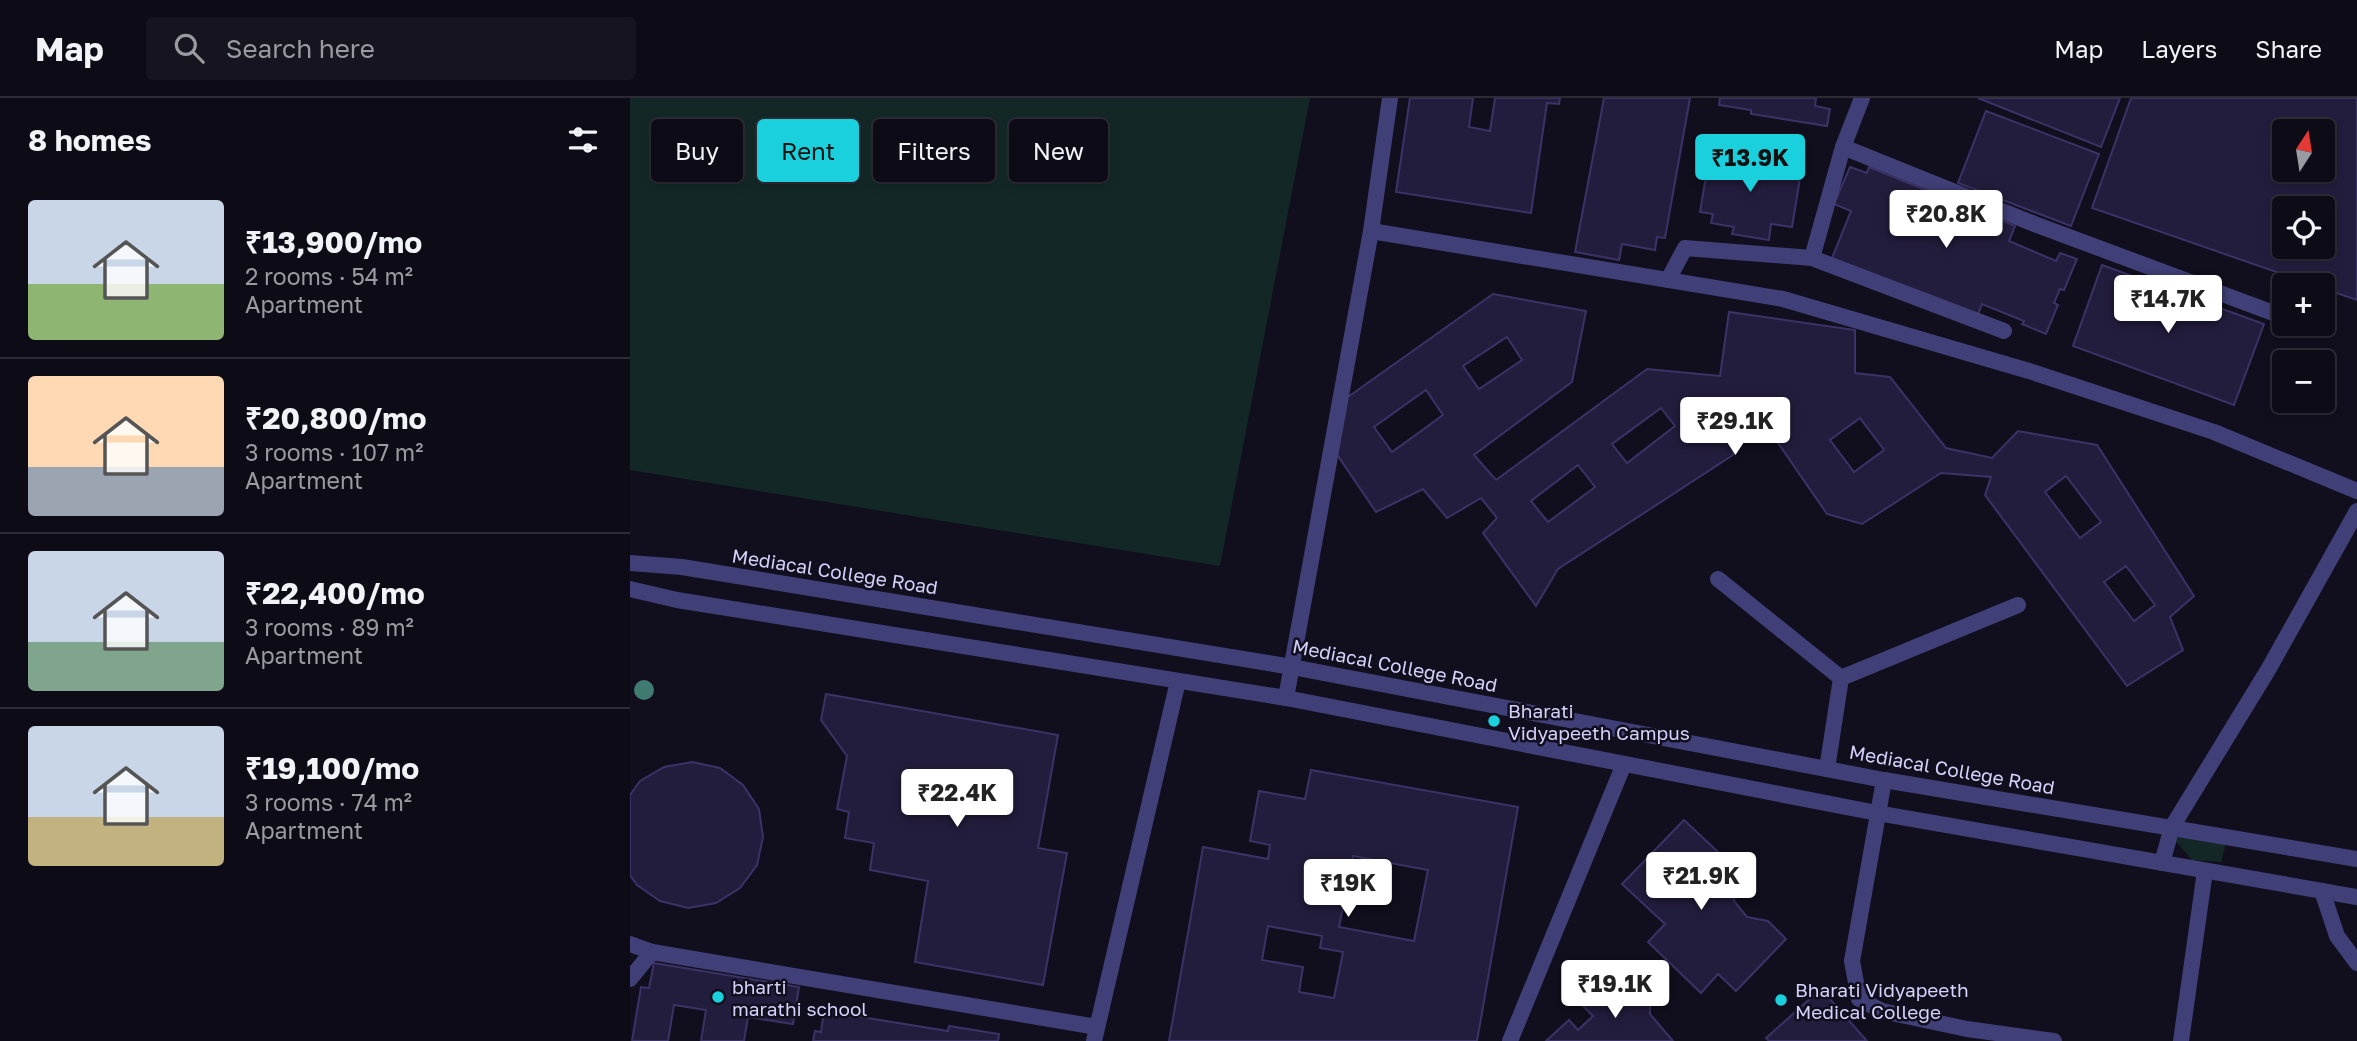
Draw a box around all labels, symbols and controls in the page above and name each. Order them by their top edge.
search box [146,17,636,80]
text: Map [35,29,104,68]
icon: search [170,29,208,67]
text: Search here [226,33,375,64]
text: Map [2054,34,2103,63]
text: Layers [2141,34,2217,63]
text: Share [2255,34,2322,63]
chip: Buy [651,119,743,182]
chip: Rent [757,119,859,182]
chip: Filters [873,119,995,182]
chip: New [1009,119,1108,182]
north arrow [2272,119,2334,182]
map controls [2272,119,2335,413]
icon: filters [564,121,602,159]
text: 8 homes [28,122,152,158]
pin: ₹13.9K [1693,134,1807,194]
text: ₹13.9K [1711,143,1789,171]
pin: ₹20.8K [1889,190,2003,250]
button: locate [2272,196,2335,259]
text: ₹20.8K [1906,199,1986,227]
text: ₹13,900/mo [245,224,422,260]
icon: home [84,228,168,312]
text: 2 rooms · 54 m² [245,262,413,290]
button: + [2272,273,2335,336]
pin: ₹14.7K [2111,275,2225,335]
text: ₹14.7K [2130,284,2206,312]
text: Apartment [245,290,363,318]
button: − [2272,350,2335,413]
pin: ₹29.1K [1678,398,1792,457]
text: ₹20,800/mo [245,400,426,436]
icon: home [84,404,168,488]
text: ₹29.1K [1696,406,1774,434]
text: 3 rooms · 107 m² [245,438,423,466]
text: Apartment [245,466,363,494]
street label: Mediacal College Road [730,543,940,599]
text: ₹22,400/mo [245,575,425,611]
icon: home [84,579,168,663]
text: 3 rooms · 89 m² [245,613,414,641]
street label: Mediacal College Road [1291,634,1499,696]
text: Apartment [245,641,363,669]
place label: Bharati Vidyapeeth Campus [1508,699,1690,744]
marker: Bharati Vidyapeeth Campus [1486,713,1502,729]
street label: Mediacal College Road [1848,740,2056,798]
text: ₹19,100/mo [245,750,419,786]
icon: home [84,754,168,838]
pin: ₹22.4K [900,770,1014,829]
text: ₹22.4K [917,778,997,806]
text: 3 rooms · 74 m² [245,788,412,816]
text: Apartment [245,816,363,844]
pin: ₹21.9K [1644,852,1758,912]
pin: ₹19K [1307,860,1389,919]
text: ₹21.9K [1662,861,1740,889]
text: ₹19K [1320,868,1376,896]
pin: ₹19.1K [1558,960,1672,1020]
text: ₹19.1K [1577,969,1653,997]
place label: bharti marathi school [732,975,867,1020]
place label: Bharati Vidyapeeth Medical College [1795,978,1969,1023]
marker: bharti marathi school [710,989,726,1005]
marker: Bharati Vidyapeeth Medical College [1773,992,1789,1008]

